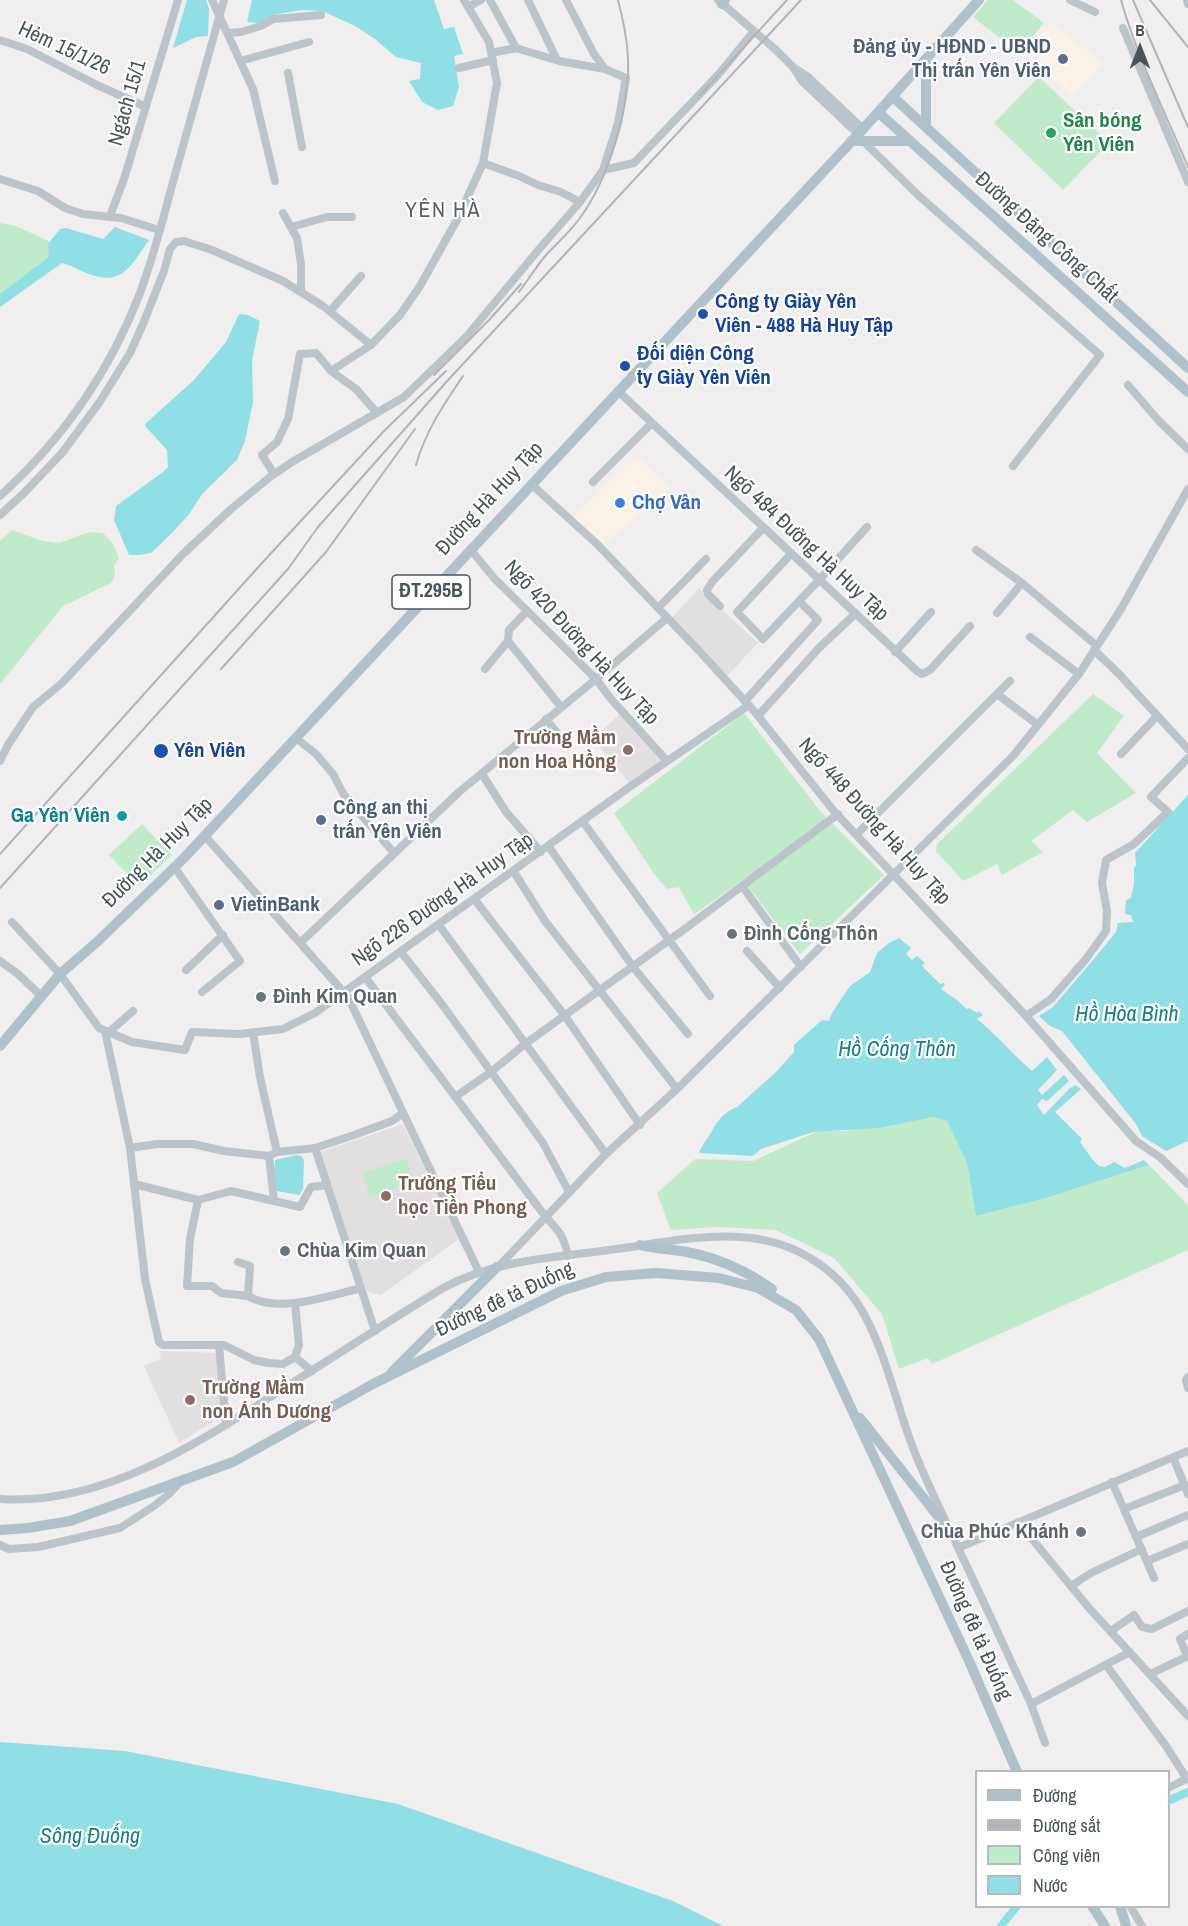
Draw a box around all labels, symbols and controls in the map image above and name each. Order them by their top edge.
street label: Hẻm 15/1/26 [14,17,114,81]
north arrow [1110,18,1170,78]
text: B [1135,19,1145,41]
place label: Đảng ủy - HĐND - UBND Thị trấn Yên Viên [853,34,1051,84]
marker: Đảng ủy - HĐND - UBND Thị trấn Yên Viên [1056,52,1070,66]
street label: Ngách 15/1 [104,57,152,149]
place label: Sân bóng Yên Viên [1063,108,1141,158]
marker: Sân bóng Yên Viên [1044,126,1058,140]
street label: Đường Đặng Công Chất [969,167,1123,309]
district label: YÊN HÀ [405,198,481,224]
place label: Công ty Giày Yên Viên - 488 Hà Huy Tập [715,289,893,339]
marker: Công ty Giày Yên Viên - 488 Hà Huy Tập [696,307,710,321]
place label: Đối diện Công ty Giày Yên Viên [637,341,771,391]
marker: Đối diện Công ty Giày Yên Viên [618,359,632,373]
street label: Đường Hà Huy Tập [431,437,549,561]
street label: Ngõ 484 Đường Hà Huy Tập [719,461,893,627]
place label: Chợ Vân [632,490,701,516]
marker: Chợ Vân [613,496,627,510]
street label: Ngõ 420 Đường Hà Huy Tập [498,556,664,730]
road number: ĐT.295B [392,575,470,609]
place label: Trường Mầm non Hoa Hồng [498,725,616,775]
street label: Ngõ 448 Đường Hà Huy Tập [792,733,956,911]
place label: Yên Viên [174,738,246,764]
marker: Yên Viên [152,742,170,760]
marker: Trường Mầm non Hoa Hồng [621,743,635,757]
street label: Đường Hà Huy Tập [98,793,218,913]
place label: Công an thị trấn Yên Viên [333,795,442,845]
place label: Ga Yên Viên [11,803,110,829]
marker: Ga Yên Viên [115,809,129,823]
marker: Công an thị trấn Yên Viên [314,813,328,827]
street label: Ngõ 226 Đường Hà Huy Tập [347,828,539,972]
place label: VietinBank [231,892,320,918]
marker: VietinBank [212,898,226,912]
place label: Đình Cống Thôn [744,921,878,947]
marker: Đình Cống Thôn [725,927,739,941]
place label: Đình Kim Quan [273,984,397,1010]
marker: Đình Kim Quan [254,990,268,1004]
water label: Hồ Hòa Bình [1075,1002,1179,1028]
water label: Hồ Cống Thôn [838,1037,956,1063]
place label: Trường Tiểu học Tiền Phong [398,1171,527,1221]
marker: Trường Tiểu học Tiền Phong [379,1189,393,1203]
place label: Chùa Kim Quan [297,1238,426,1264]
marker: Chùa Kim Quan [278,1244,292,1258]
street label: Đường đê tả Đuống [432,1257,578,1343]
place label: Trường Mầm non Ánh Dương [202,1375,331,1425]
marker: Trường Mầm non Ánh Dương [183,1393,197,1407]
place label: Chùa Phúc Khánh [921,1519,1069,1545]
marker: Chùa Phúc Khánh [1074,1525,1088,1539]
street label: Đường đê tả Đuống [933,1558,1017,1704]
legend [975,1770,1170,1908]
text: Đường [1033,1783,1077,1808]
text: Đường sắt [1033,1813,1100,1838]
water label: Sông Đuống [40,1824,140,1850]
text: Công viên [1033,1843,1100,1868]
text: Nước [1033,1873,1067,1898]

